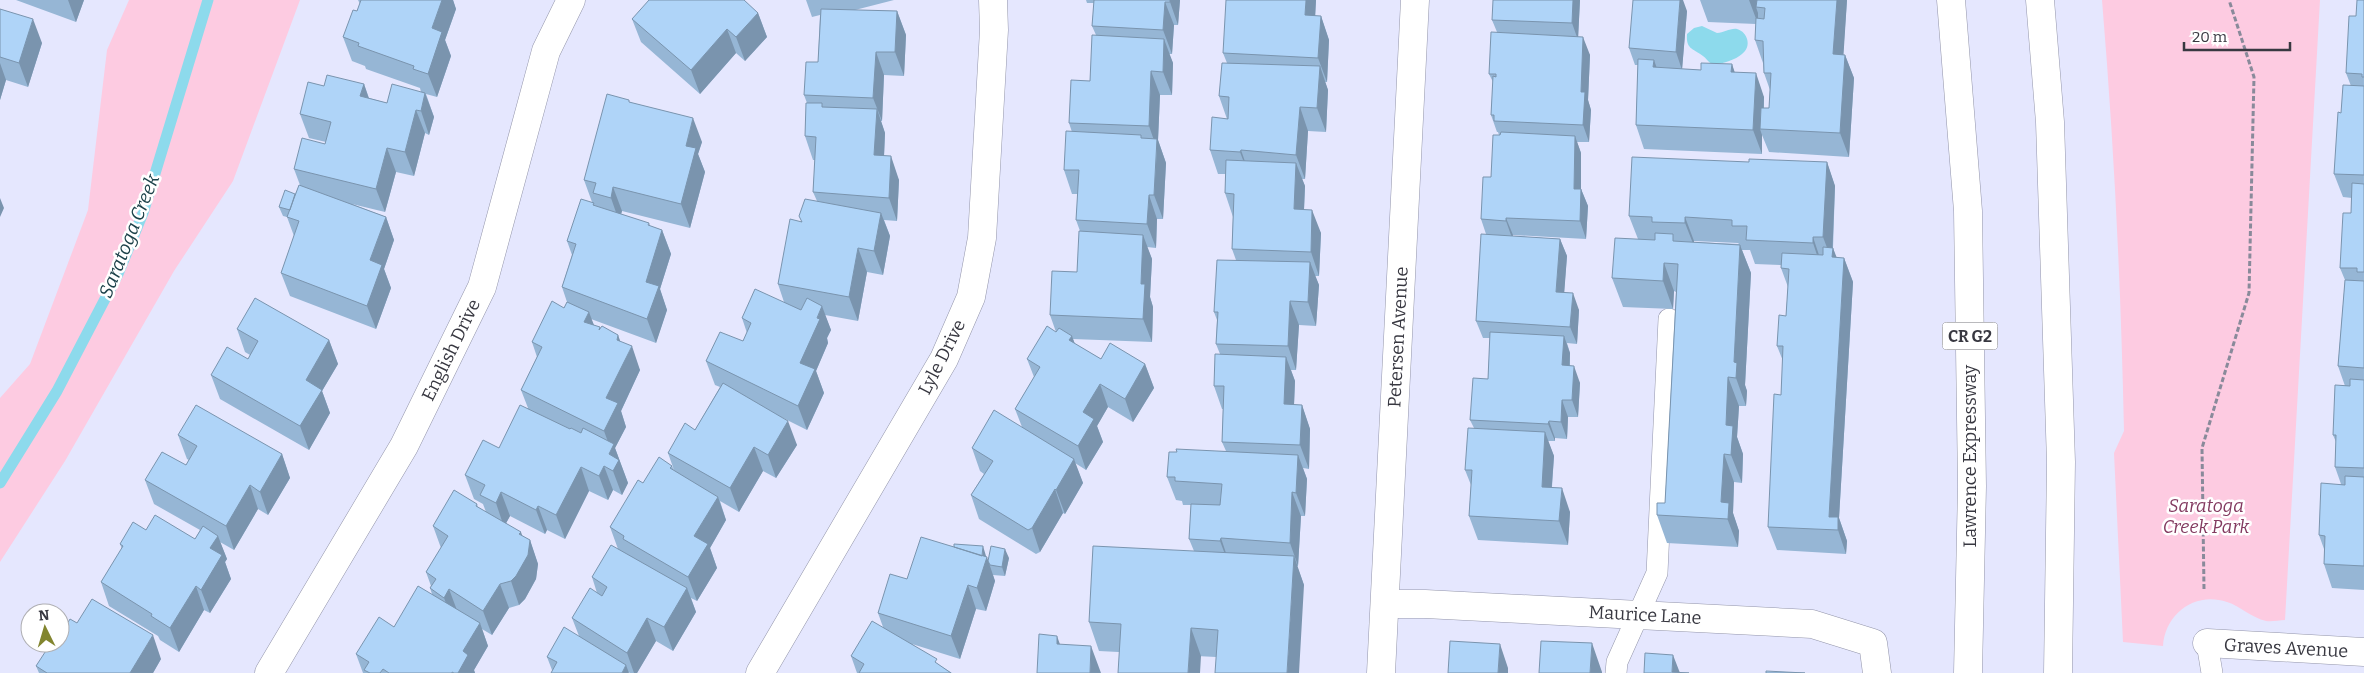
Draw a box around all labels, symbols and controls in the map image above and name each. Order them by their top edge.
scale bar [2184,20,2290,52]
text: 20 m [2192,28,2228,46]
water label: Saratoga Creek [94,170,165,301]
street label: Petersen Avenue [1383,266,1413,408]
street label: English Drive [417,296,485,404]
street label: Lyle Drive [914,316,970,398]
road number: CR G2 [1942,322,1998,350]
street label: Lawrence Expressway [1959,364,1981,547]
park label: Saratoga Creek Park [2163,495,2250,538]
street label: Maurice Lane [1588,601,1702,629]
north arrow [20,603,70,653]
text: N [38,607,50,624]
street label: Graves Avenue [2223,634,2349,662]

